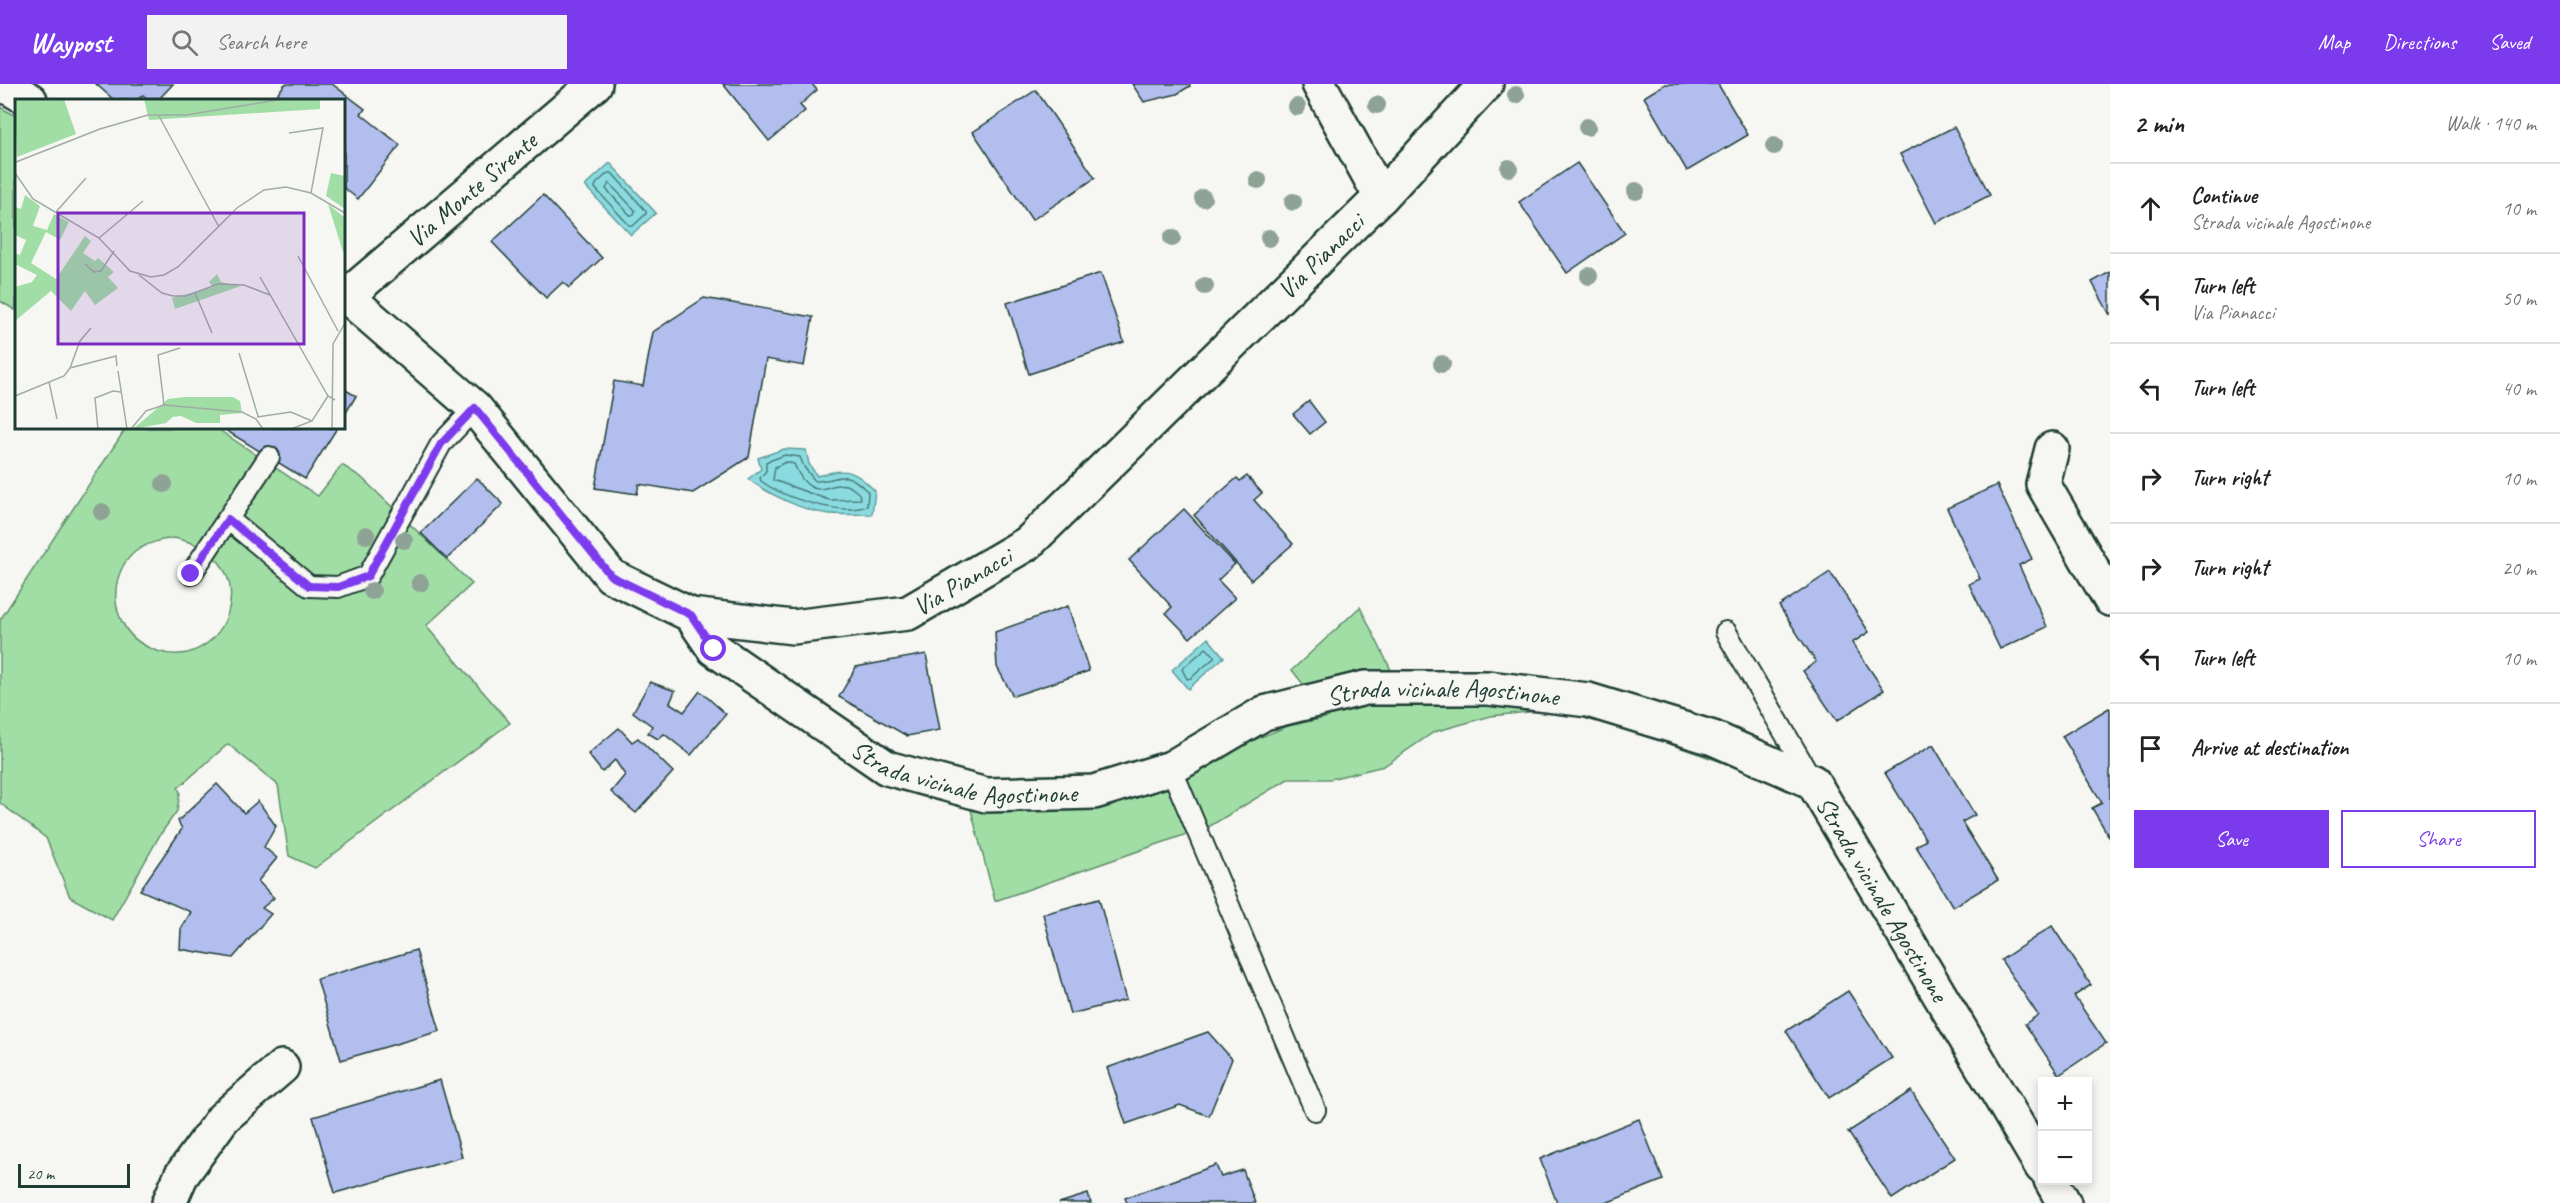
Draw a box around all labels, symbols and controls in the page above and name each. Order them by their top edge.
search box [147,15,567,69]
text: Waypost [30,25,111,60]
icon: search [168,26,201,59]
text: Search here [216,28,306,56]
text: Map [2318,29,2350,55]
text: Directions [2383,29,2456,55]
text: Saved [2489,29,2530,55]
inset map [15,99,345,429]
text: 2 min [2134,107,2184,140]
text: Walk · 140 m [2446,111,2536,136]
street label: Via Monte Sirente [400,123,546,254]
text: Continue [2191,182,2257,210]
icon: ahead [2134,192,2167,225]
text: 10 m [2502,196,2536,221]
street label: Via Pianacci [1270,204,1373,306]
text: Strada vicinale Agostinone [2191,210,2370,235]
text: Turn left [2191,272,2255,300]
icon: left [2134,282,2167,315]
text: 50 m [2502,286,2536,311]
text: Via Pianacci [2191,300,2275,325]
icon: left [2134,372,2167,405]
text: Turn left [2191,374,2255,402]
text: 40 m [2502,376,2536,401]
icon: right [2134,462,2167,495]
text: Turn right [2191,464,2268,492]
text: 10 m [2502,466,2536,491]
street label: Via Pianacci [907,538,1020,623]
icon: right [2134,552,2167,585]
text: Turn right [2191,554,2268,582]
text: 20 m [2502,556,2536,581]
route end [177,560,203,586]
route start [700,635,726,661]
icon: left [2134,642,2167,675]
text: Turn left [2191,644,2255,672]
text: 10 m [2502,646,2536,671]
street label: Strada vicinale Agostinone [1323,671,1563,713]
street label: Strada vicinale Agostinone [845,732,1080,812]
icon: arrive [2134,732,2167,765]
text: Arrive at destination [2191,734,2348,762]
street label: Strada vicinale Agostinone [1809,790,1958,1010]
button: Save [2134,810,2329,868]
button: Share [2341,810,2536,868]
map controls [2038,1077,2092,1185]
button: + [2038,1077,2092,1131]
button: − [2038,1131,2092,1185]
scale bar [18,1161,130,1188]
text: 20 m [27,1164,54,1184]

